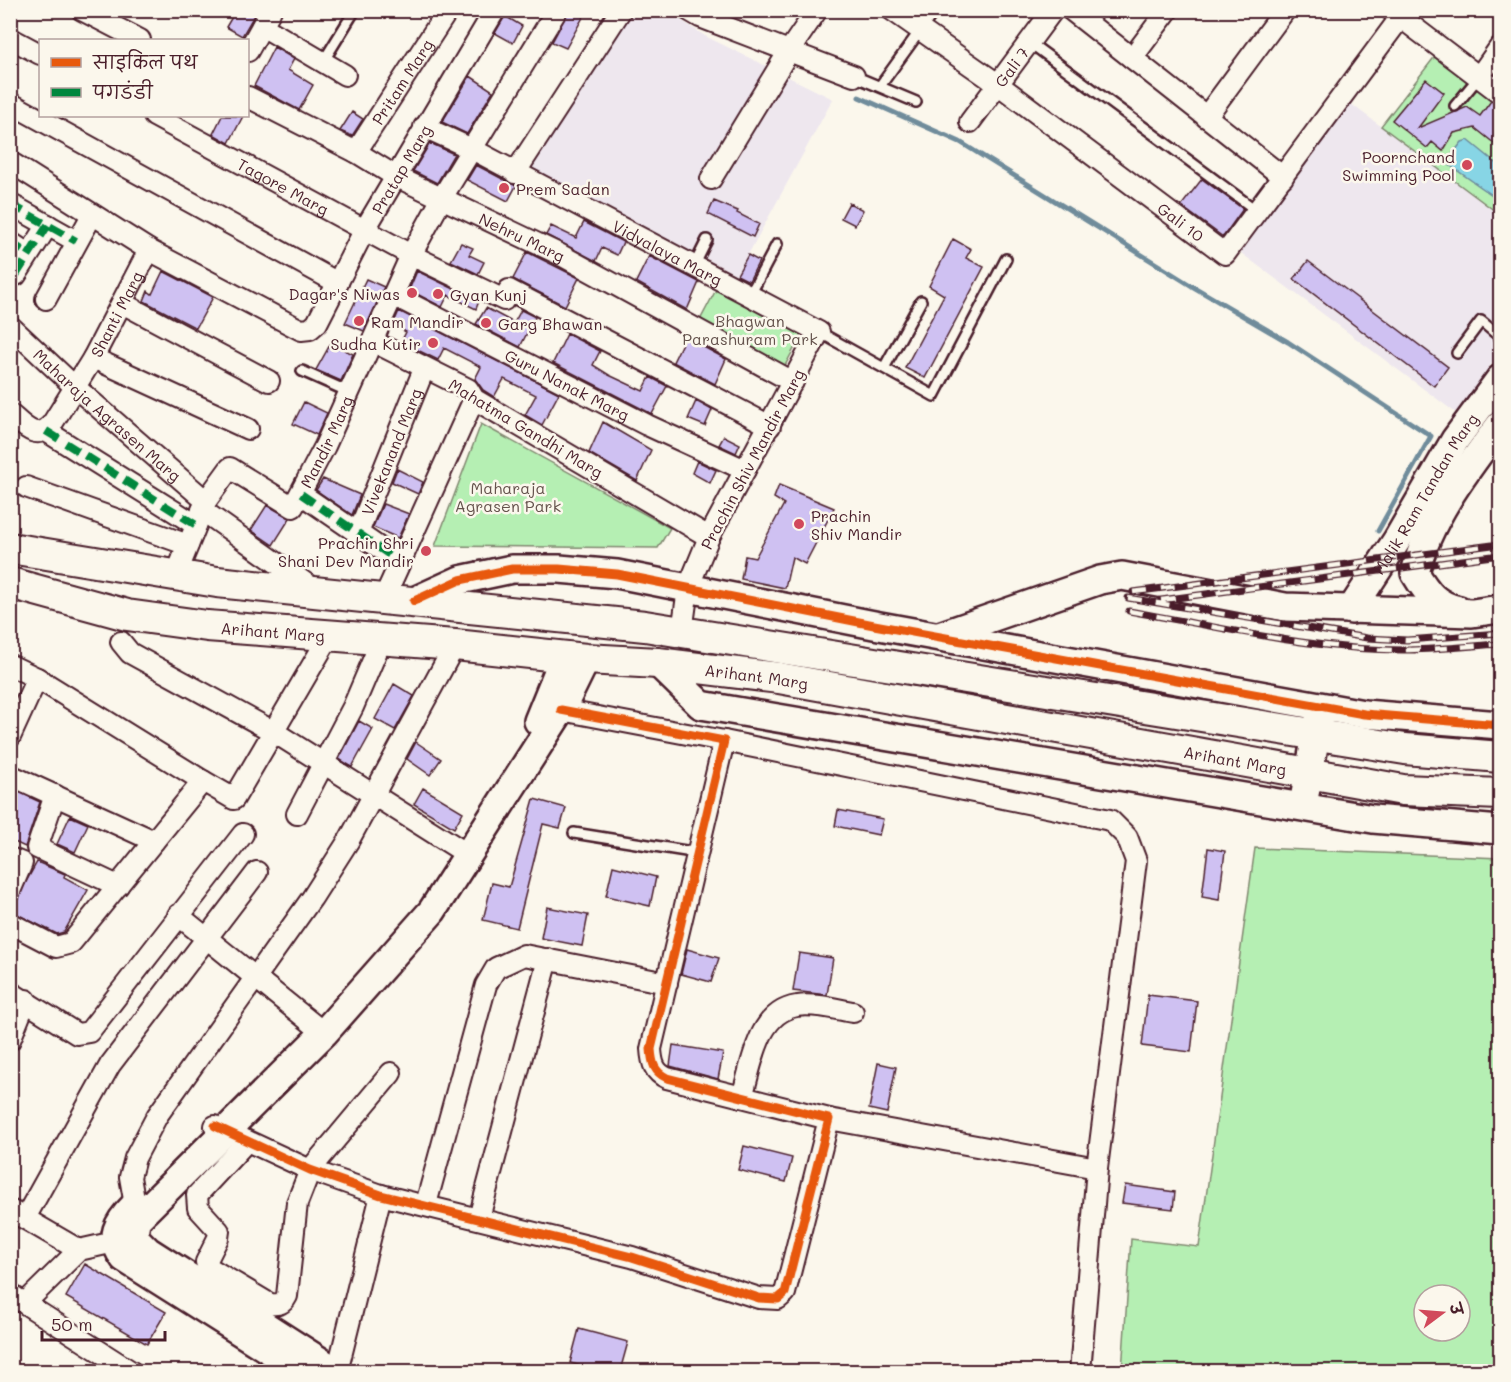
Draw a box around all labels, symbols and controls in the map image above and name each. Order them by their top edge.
street label: Pritam Marg [366,35,437,128]
legend [39,39,249,117]
street label: Gali 7 [989,42,1033,91]
text: साइकिल पथ [92,49,199,74]
text: पगडंडी [92,79,153,104]
street label: Pratap Marg [366,121,435,217]
place label: Poornchand Swimming Pool [1342,146,1455,185]
street label: Tagore Marg [234,153,333,219]
marker: Poornchand Swimming Pool [1460,158,1474,172]
place label: Prem Sadan [516,178,610,199]
marker: Prem Sadan [497,181,511,195]
street label: Gali 10 [1154,197,1209,245]
street label: Nehru Marg [476,207,569,266]
street label: Vidyalaya Marg [609,215,726,290]
street label: Shanti Marg [85,267,147,360]
place label: Dagar's Niwas [288,283,400,304]
place label: Gyan Kunj [450,284,527,305]
marker: Dagar's Niwas [405,286,419,300]
marker: Gyan Kunj [431,287,445,301]
park label: Bhagwan Parashuram Park [682,310,818,349]
place label: Ram Mandir [371,311,464,332]
place label: Garg Bhawan [498,313,602,334]
marker: Ram Mandir [352,314,366,328]
marker: Garg Bhawan [479,316,493,330]
place label: Sudha Kutir [331,333,421,354]
marker: Sudha Kutir [426,336,440,350]
street label: Maharaja Agrasen Marg [30,344,186,486]
street label: Guru Nanak Marg [502,344,633,425]
street label: Prachin Shiv Mandir Marg [695,365,809,553]
street label: Mahatma Gandhi Marg [445,374,607,482]
street label: Vivekanand Marg [356,385,426,518]
street label: Mandir Marg [295,392,357,491]
street label: Malik Ram Tandan Marg [1367,409,1482,578]
park label: Maharaja Agrasen Park [455,477,561,516]
place label: Prachin Shiv Mandir [811,505,902,544]
marker: Prachin Shiv Mandir [792,517,806,531]
place label: Prachin Shri Shani Dev Mandir [278,532,414,571]
marker: Prachin Shri Shani Dev Mandir [419,544,433,558]
street label: Arihant Marg [220,617,325,645]
street label: Arihant Marg [704,658,810,694]
street label: Arihant Marg [1182,740,1288,779]
north arrow [1412,1283,1472,1343]
text: उ [1445,1299,1469,1318]
scale bar [42,1304,165,1342]
text: 50 m [51,1312,93,1336]

